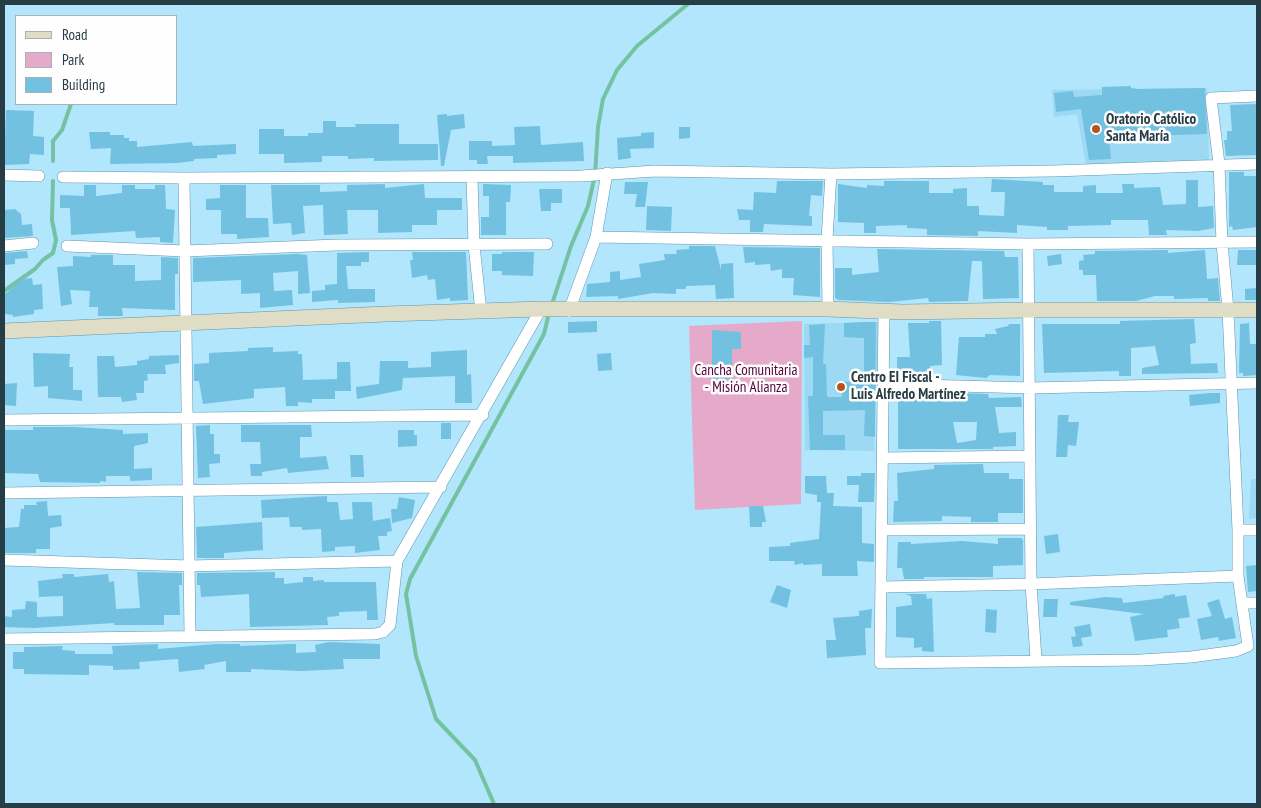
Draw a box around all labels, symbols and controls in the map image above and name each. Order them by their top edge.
legend [15,15,178,105]
text: Road [62,25,88,44]
text: Park [62,50,84,69]
text: Building [62,75,105,94]
place label: Oratorio Católico Santa María [1106,111,1196,146]
marker: Oratorio Católico Santa María [1090,123,1102,135]
park label: Cancha Comunitaria - Misión Alianza [695,362,797,397]
place label: Centro EI Fiscal - Luis Alfredo Martínez [851,369,966,404]
marker: Centro EI Fiscal - Luis Alfredo Martínez [835,381,847,393]

